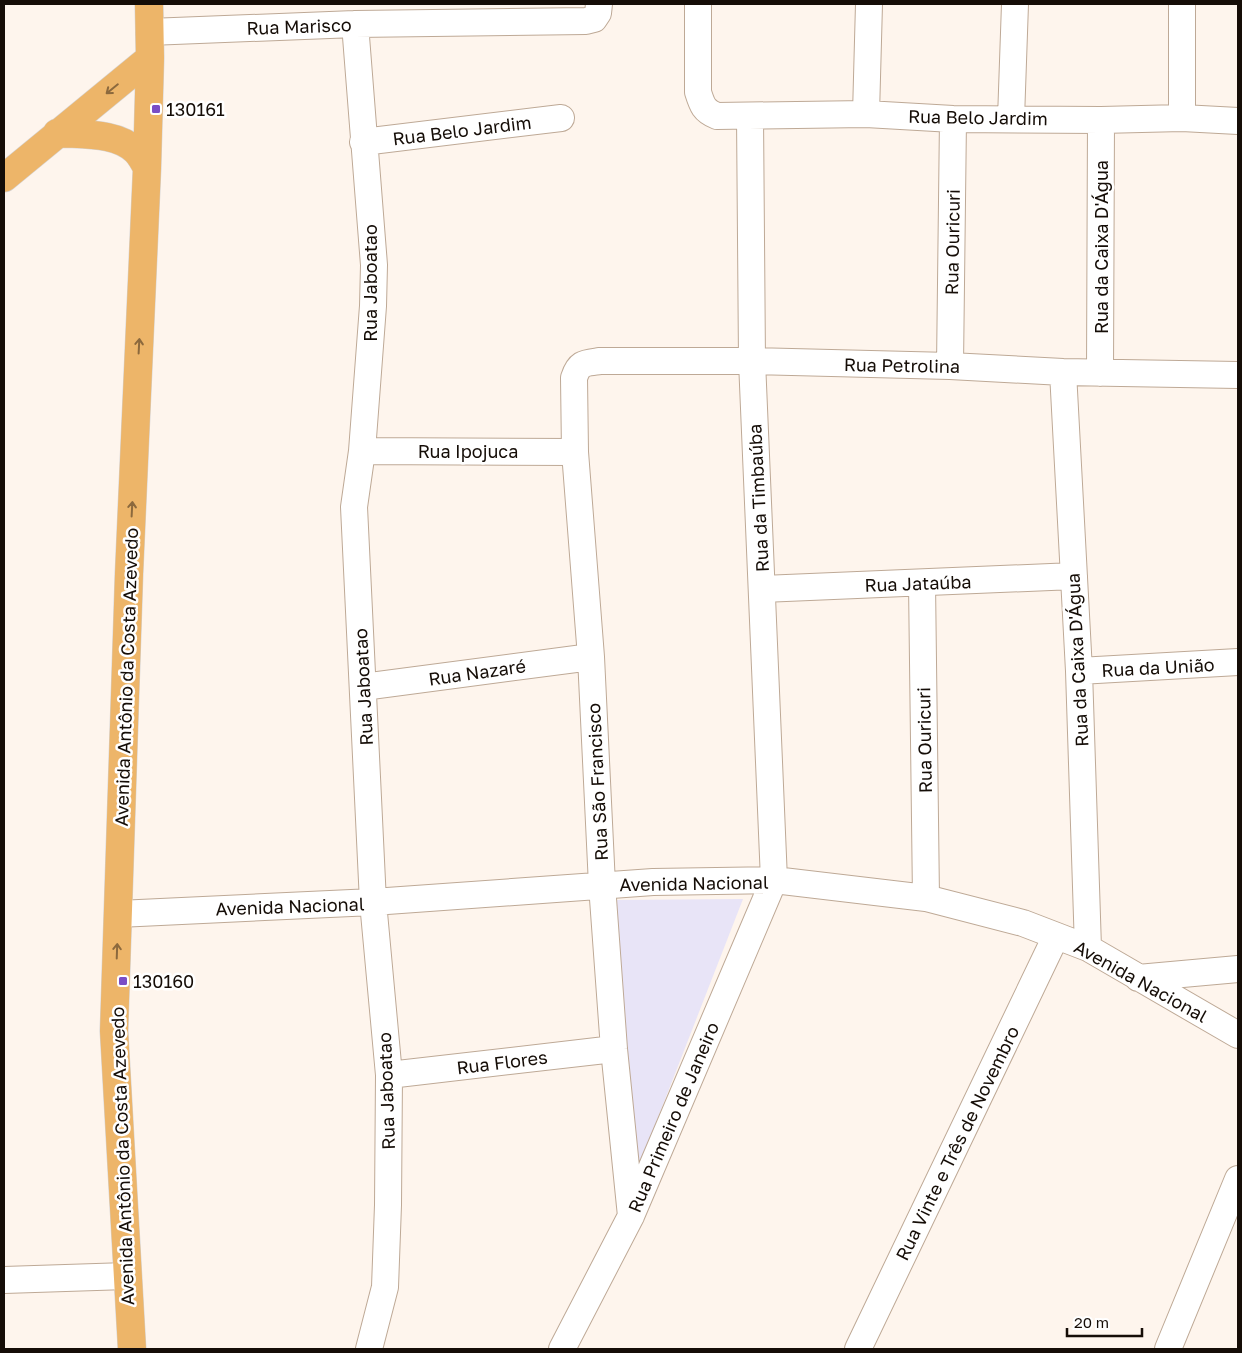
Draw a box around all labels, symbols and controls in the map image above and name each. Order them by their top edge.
street label: Rua Marisco [246,13,352,39]
one-way arrow [106,83,119,94]
place label: 130161 [166,98,225,120]
marker: 130161 [150,103,162,115]
street label: Rua Belo Jardim [908,105,1048,129]
street label: Rua Belo Jardim [391,111,533,149]
street label: Rua da Caixa D'Água [1090,160,1112,334]
street label: Rua Ouricuri [940,189,964,295]
street label: Rua Jaboatao [359,224,381,342]
one-way arrow [134,339,144,355]
street label: Rua Petrolina [844,353,960,377]
street label: Rua da Timbaúba [743,423,773,573]
street label: Rua Ipojuca [418,440,518,462]
one-way arrow [127,501,136,517]
street label: Avenida Antônio da Costa Azevedo [110,527,142,827]
street label: Rua Jataúba [864,570,972,596]
street label: Rua da Caixa D'Água [1061,573,1093,747]
street label: Rua Jaboatao [349,628,377,746]
street label: Rua da União [1101,653,1215,681]
street label: Rua Nazaré [427,654,527,690]
street label: Rua Ouricuri [912,687,936,793]
street label: Rua São Francisco [582,703,612,861]
street label: Avenida Nacional [619,871,769,895]
street label: Avenida Nacional [215,892,365,920]
street label: Avenida Nacional [1070,935,1212,1027]
one-way arrow [112,943,122,960]
place label: 130160 [133,970,194,992]
marker: 130160 [117,975,129,987]
street label: Avenida Antônio da Costa Azevedo [106,1006,138,1306]
street label: Rua Primeiro de Janeiro [623,1019,723,1215]
street label: Rua Vinte e Três de Novembro [891,1022,1023,1264]
street label: Rua Jaboatao [373,1032,399,1150]
street label: Rua Flores [455,1046,549,1078]
scale bar [1067,1306,1142,1338]
text: 20 m [1074,1313,1109,1331]

